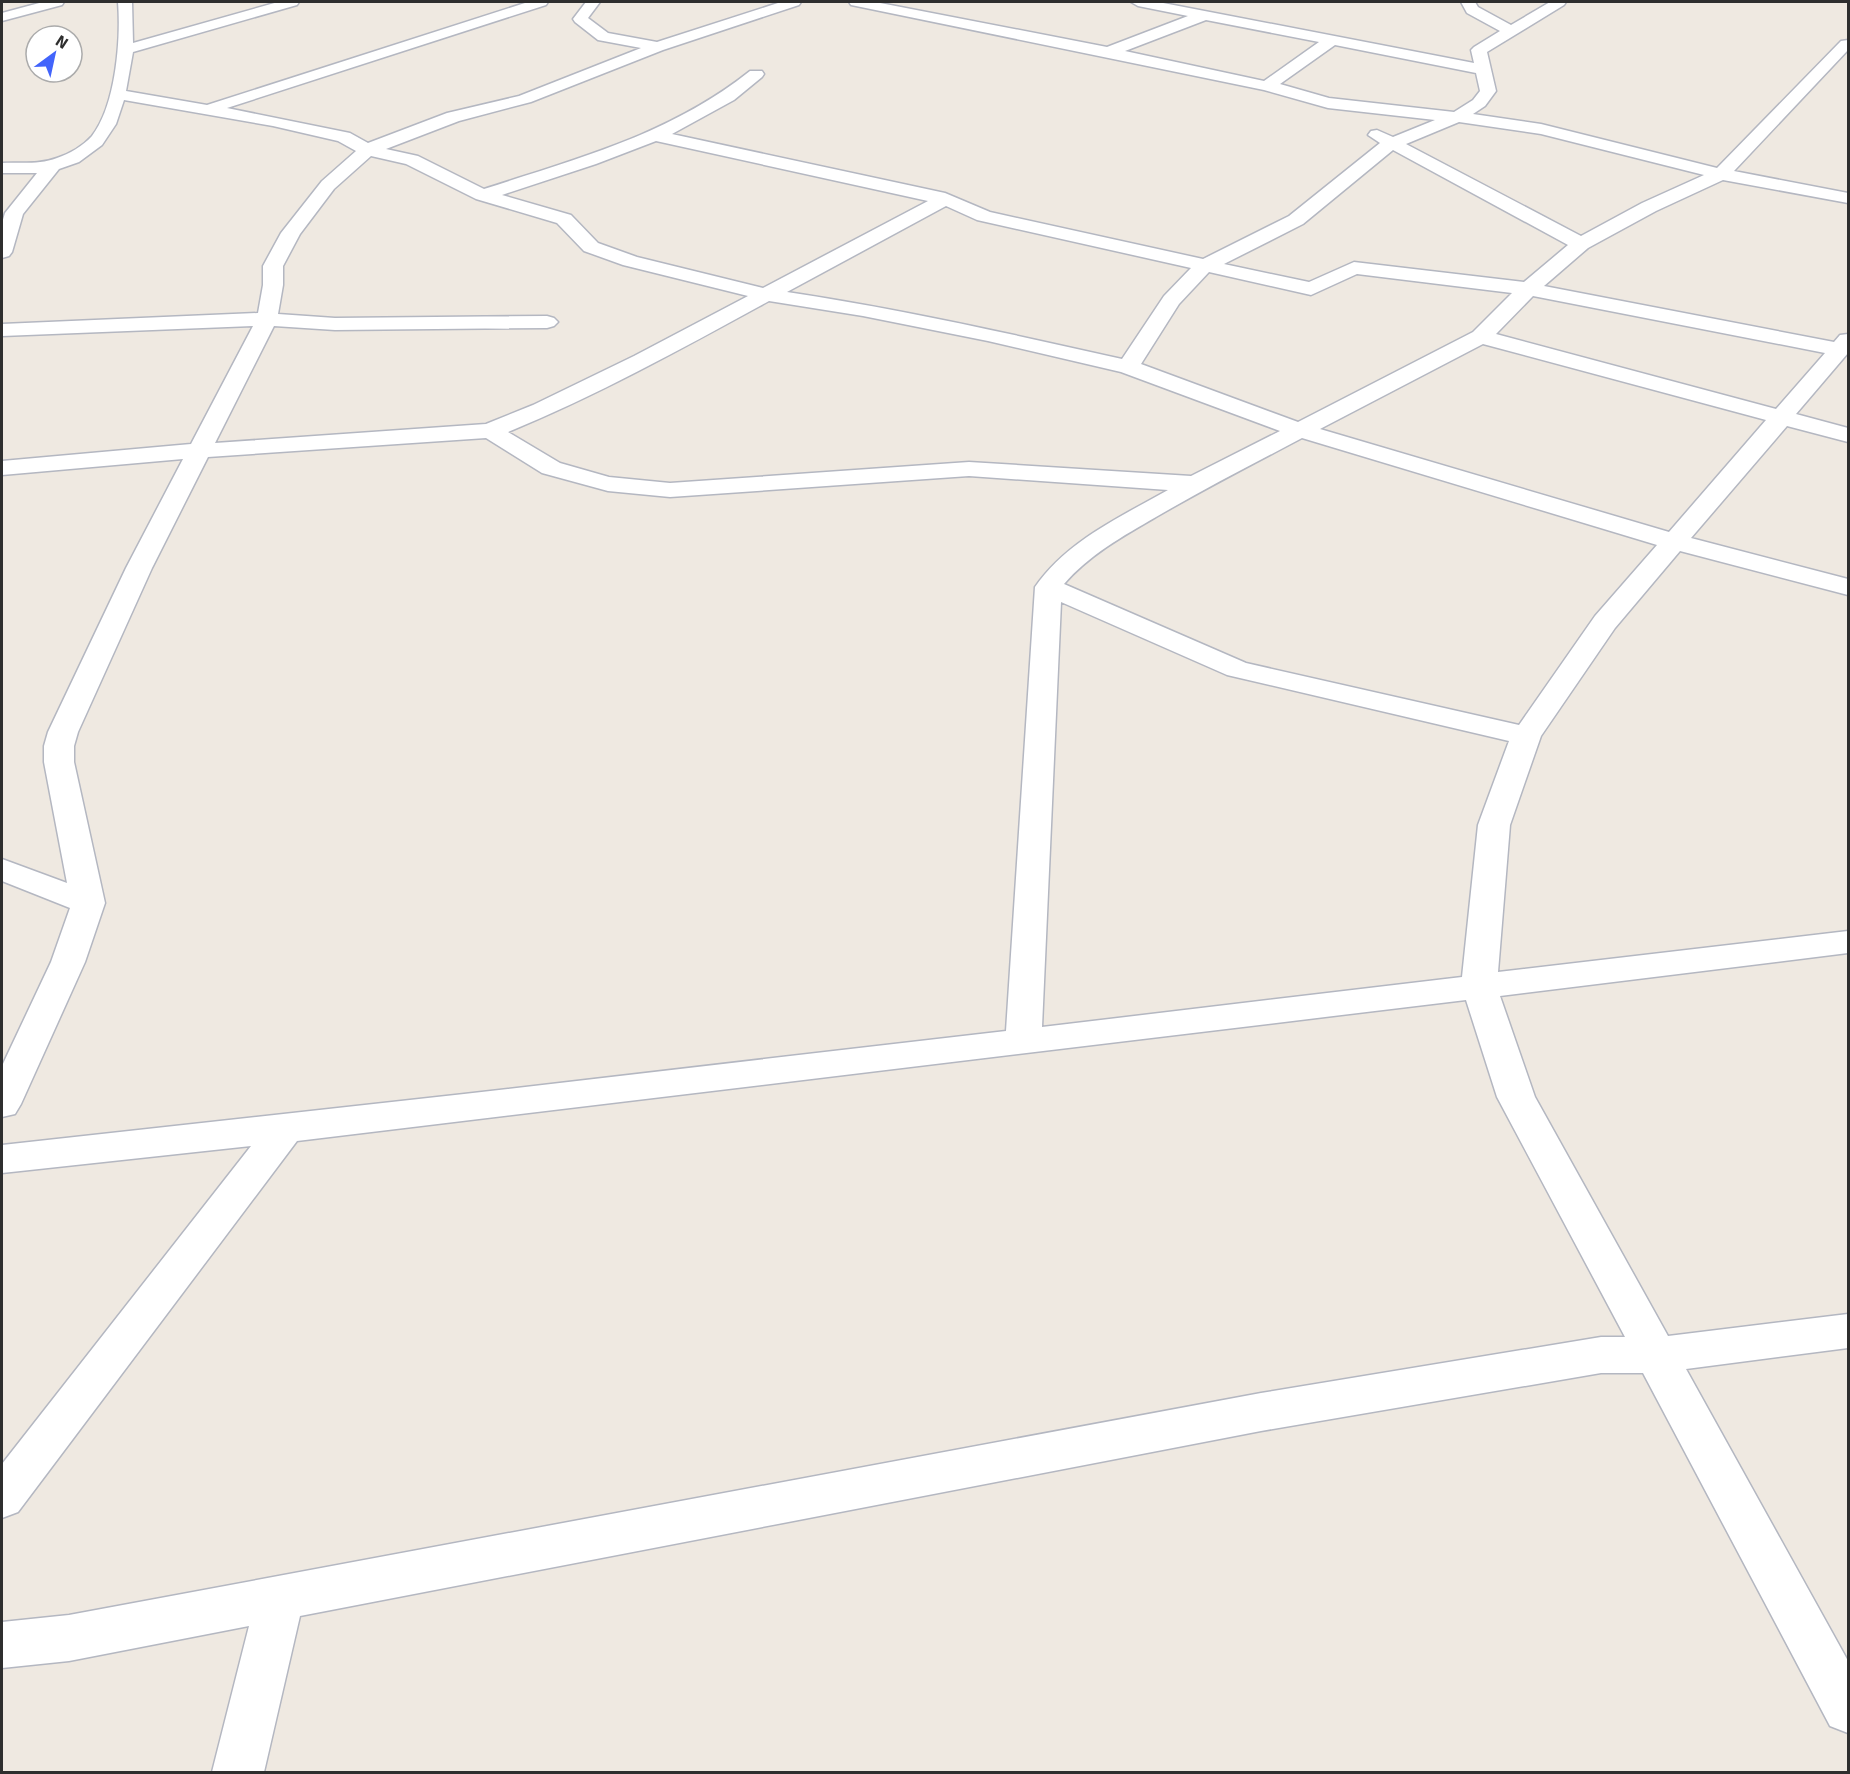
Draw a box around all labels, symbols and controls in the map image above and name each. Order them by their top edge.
north arrow [24,24,84,84]
text: N [52,31,72,54]

